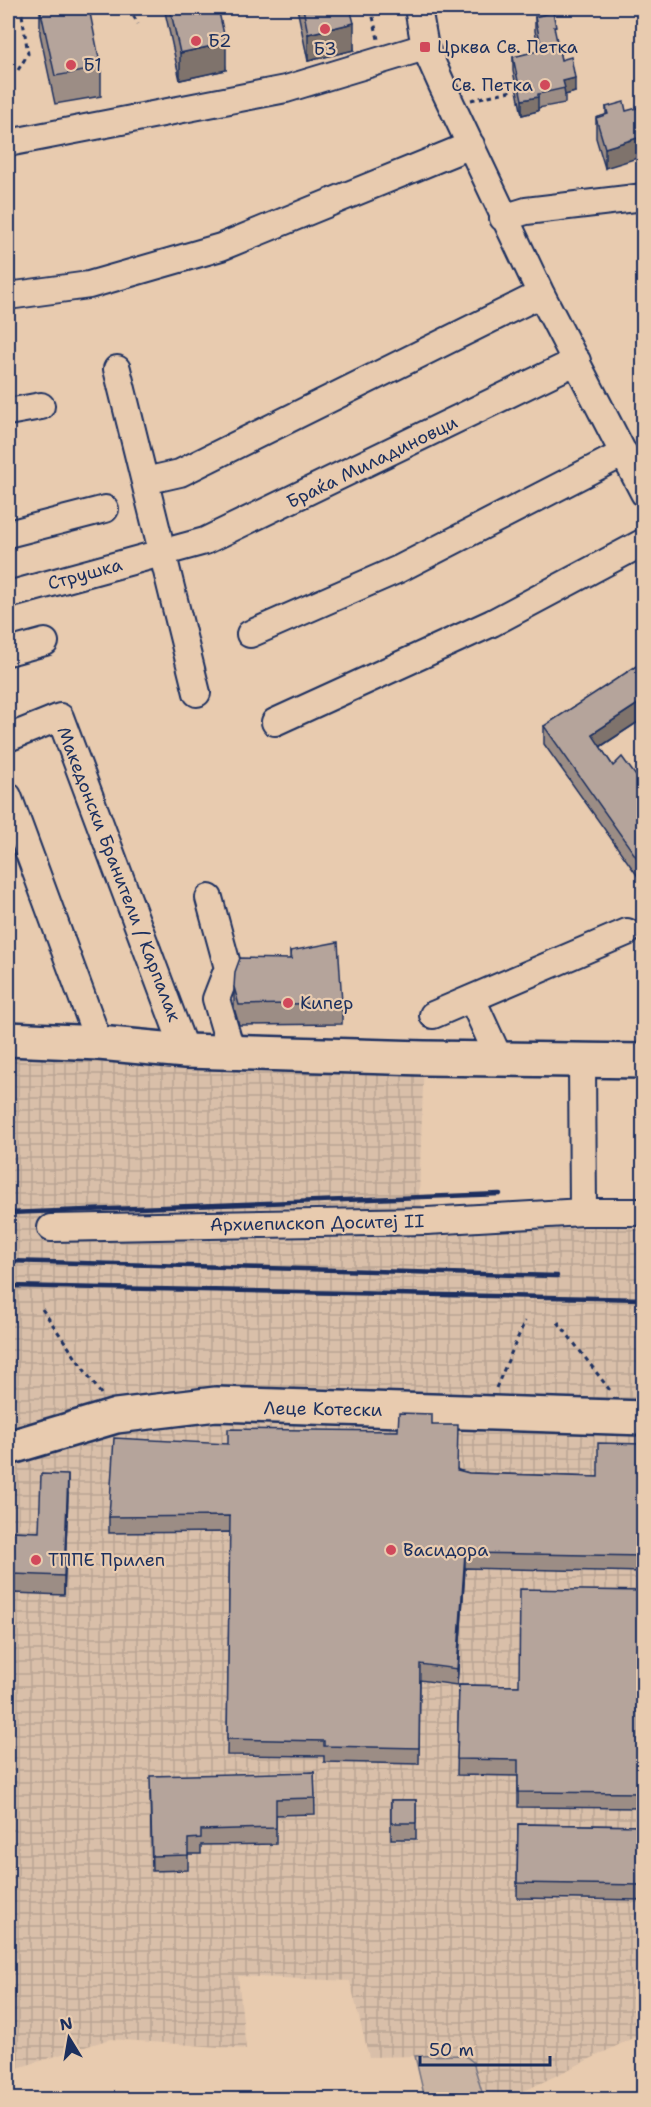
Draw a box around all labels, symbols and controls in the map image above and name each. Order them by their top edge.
marker: Б3 [318,22,332,36]
place label: Б2 [208,29,232,53]
marker: Б2 [189,34,203,48]
place label: Црква Св. Петка [437,35,578,59]
place label: Б3 [313,37,337,61]
marker: Црква Св. Петка [418,40,432,54]
place label: Б1 [83,53,102,77]
marker: Б1 [64,58,78,72]
place label: Св. Петка [451,73,533,97]
marker: Св. Петка [538,78,552,92]
street label: Браќа Миладиновци [282,410,462,514]
street label: Струшка [45,553,125,595]
street label: Македонски Бранители / Карпалак [51,723,187,1025]
place label: Кипер [300,991,353,1015]
marker: Кипер [281,996,295,1010]
street label: Архиепископ Доситеј II [210,1209,424,1237]
street label: Леце Котески [263,1396,383,1422]
place label: Васидора [403,1538,488,1562]
marker: Васидора [384,1543,398,1557]
place label: ТППЕ Прилеп [48,1548,165,1572]
marker: ТППЕ Прилеп [29,1553,43,1567]
north arrow [39,2008,99,2068]
text: N [58,2012,74,2035]
scale bar [420,2029,550,2067]
text: 50 m [429,2038,474,2062]

